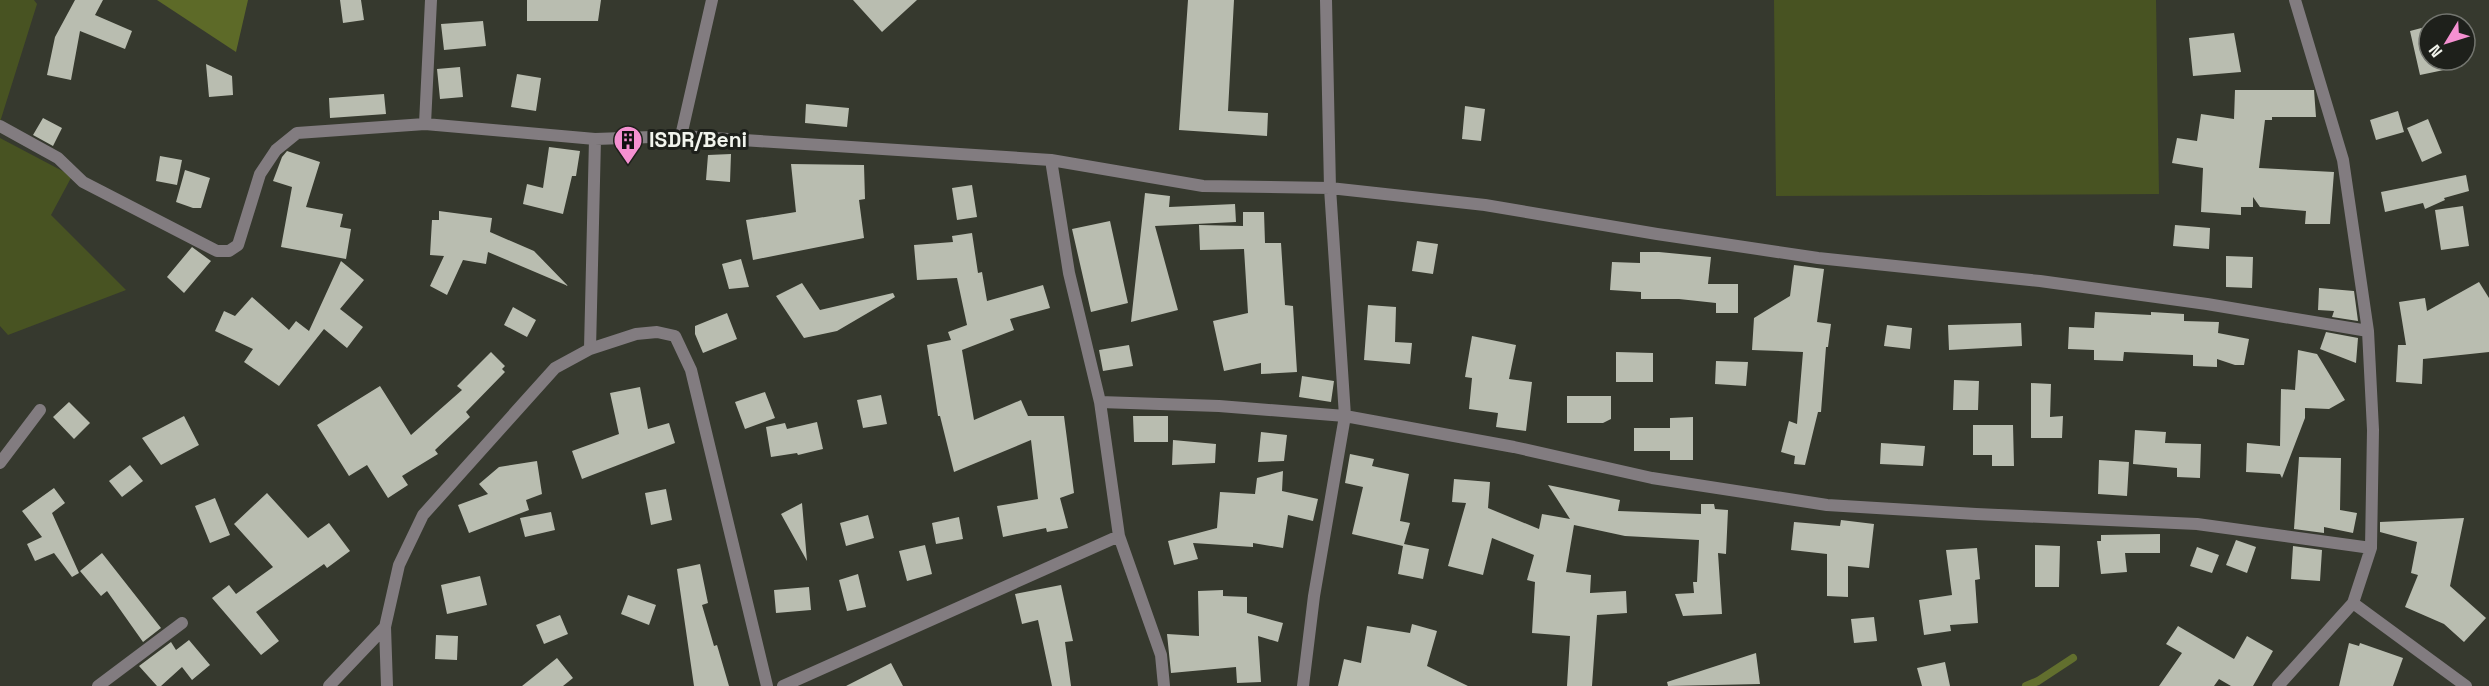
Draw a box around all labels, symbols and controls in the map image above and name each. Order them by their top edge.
north arrow [2417,12,2477,72]
text: N [2424,40,2447,62]
building icon: ISDR/Beni [612,124,644,166]
place label: ISDR/Beni [649,126,747,153]

